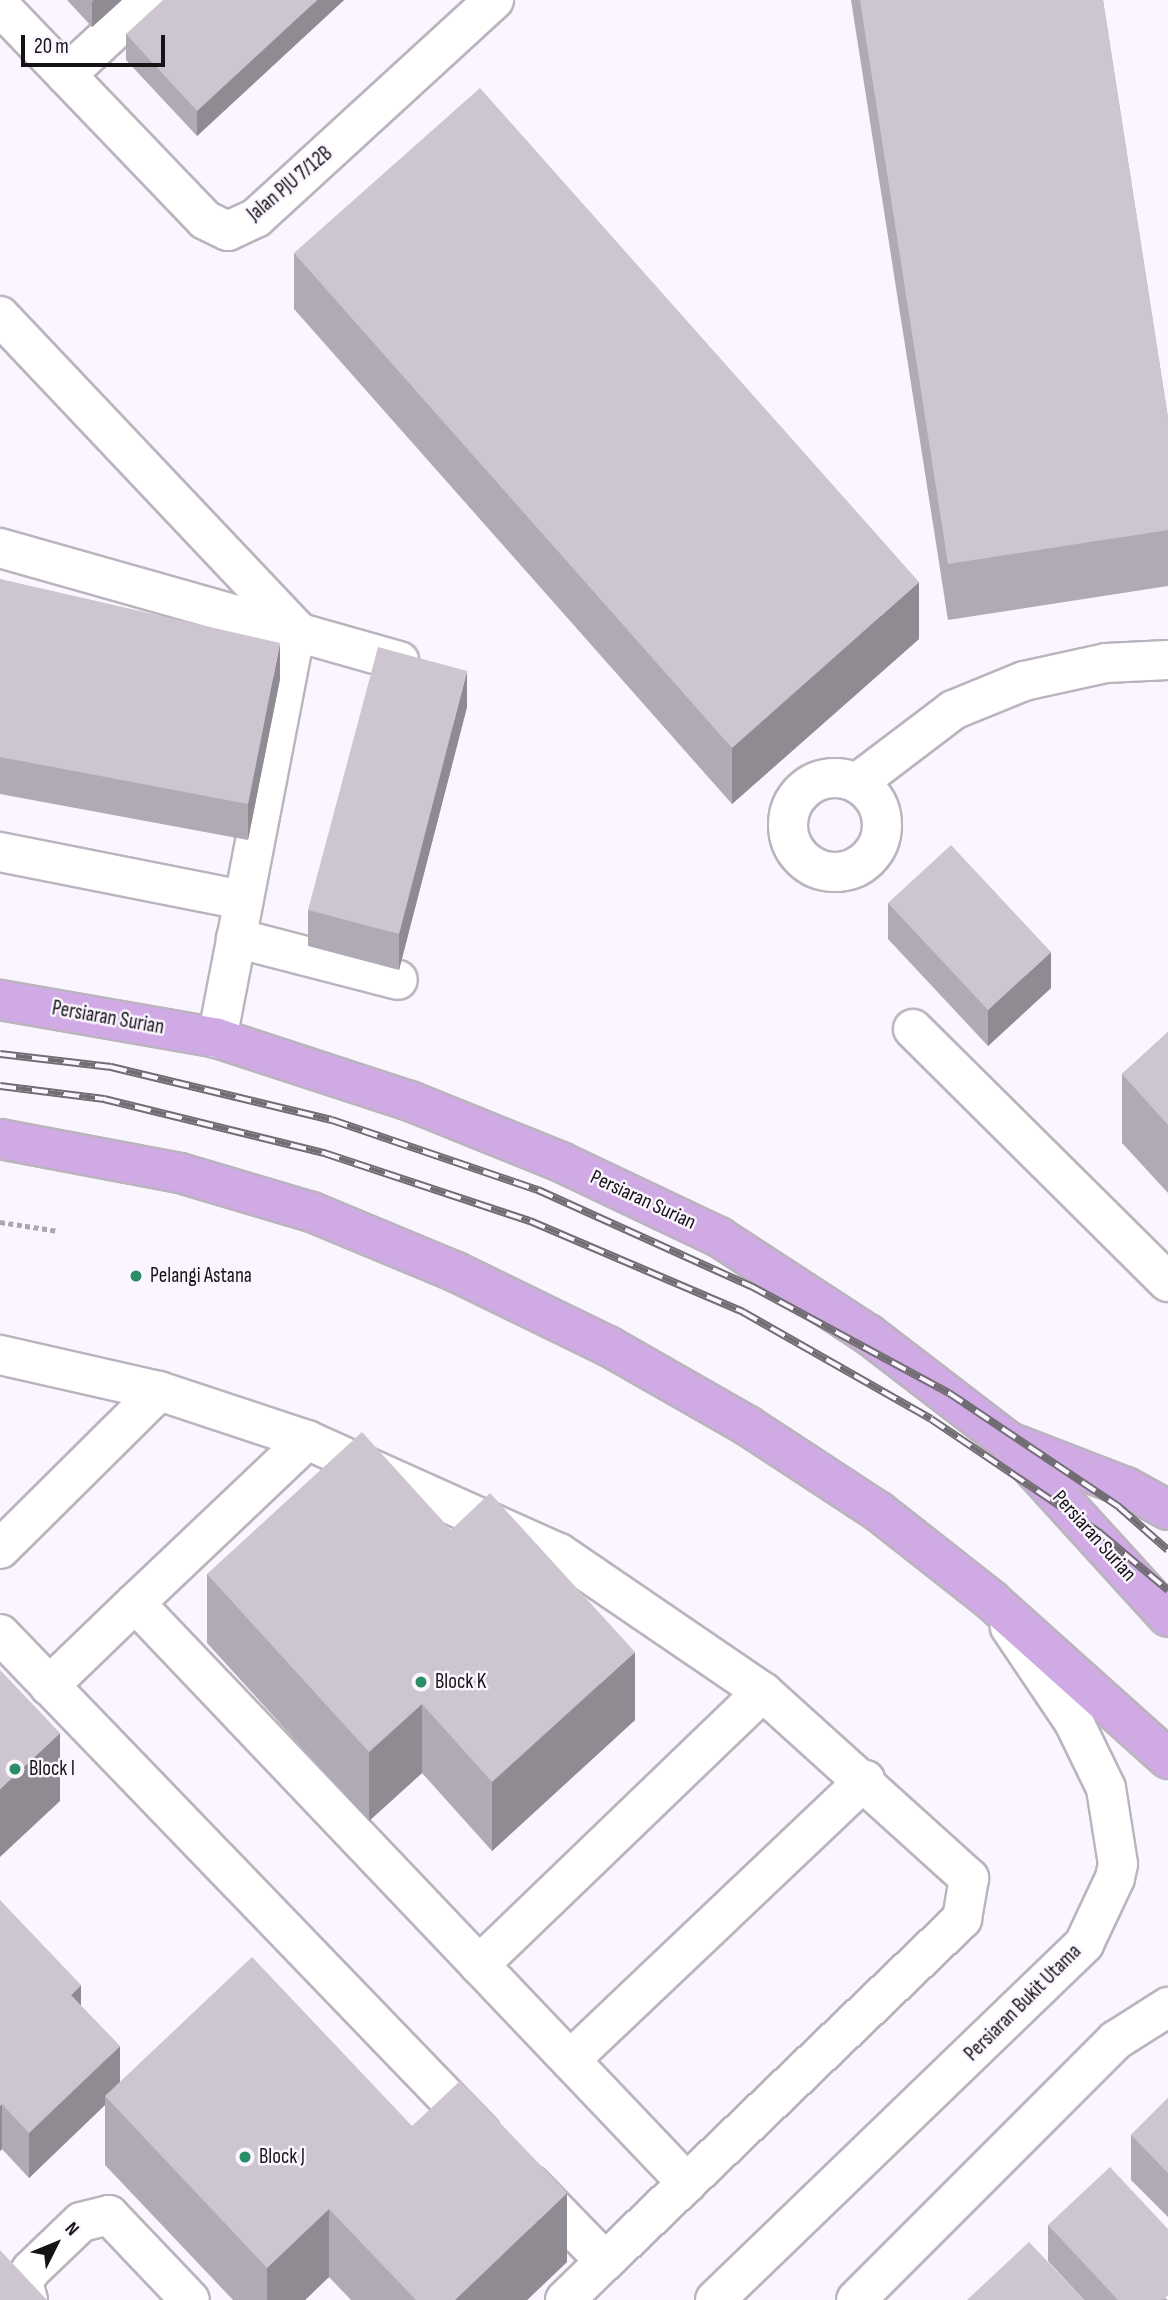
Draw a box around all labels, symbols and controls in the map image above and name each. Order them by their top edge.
scale bar [24,21,168,65]
text: 20 m [34,34,69,59]
street label: Jalan PJU 7/12B [242,141,338,227]
street label: Persiaran Surian [50,996,166,1040]
street label: Persiaran Surian [586,1165,700,1235]
place label: Pelangi Astana [150,1263,252,1289]
marker: Pelangi Astana [128,1268,144,1284]
street label: Persiaran Surian [1047,1485,1141,1587]
place label: Block K [435,1669,486,1695]
marker: Block K [413,1674,429,1690]
place label: Block I [29,1756,75,1782]
marker: Block I [7,1761,23,1777]
street label: Persiaran Bukit Utama [959,1939,1087,2067]
place label: Block J [259,2144,305,2170]
marker: Block J [237,2149,253,2165]
north arrow [21,2209,91,2279]
text: N [60,2218,84,2241]

